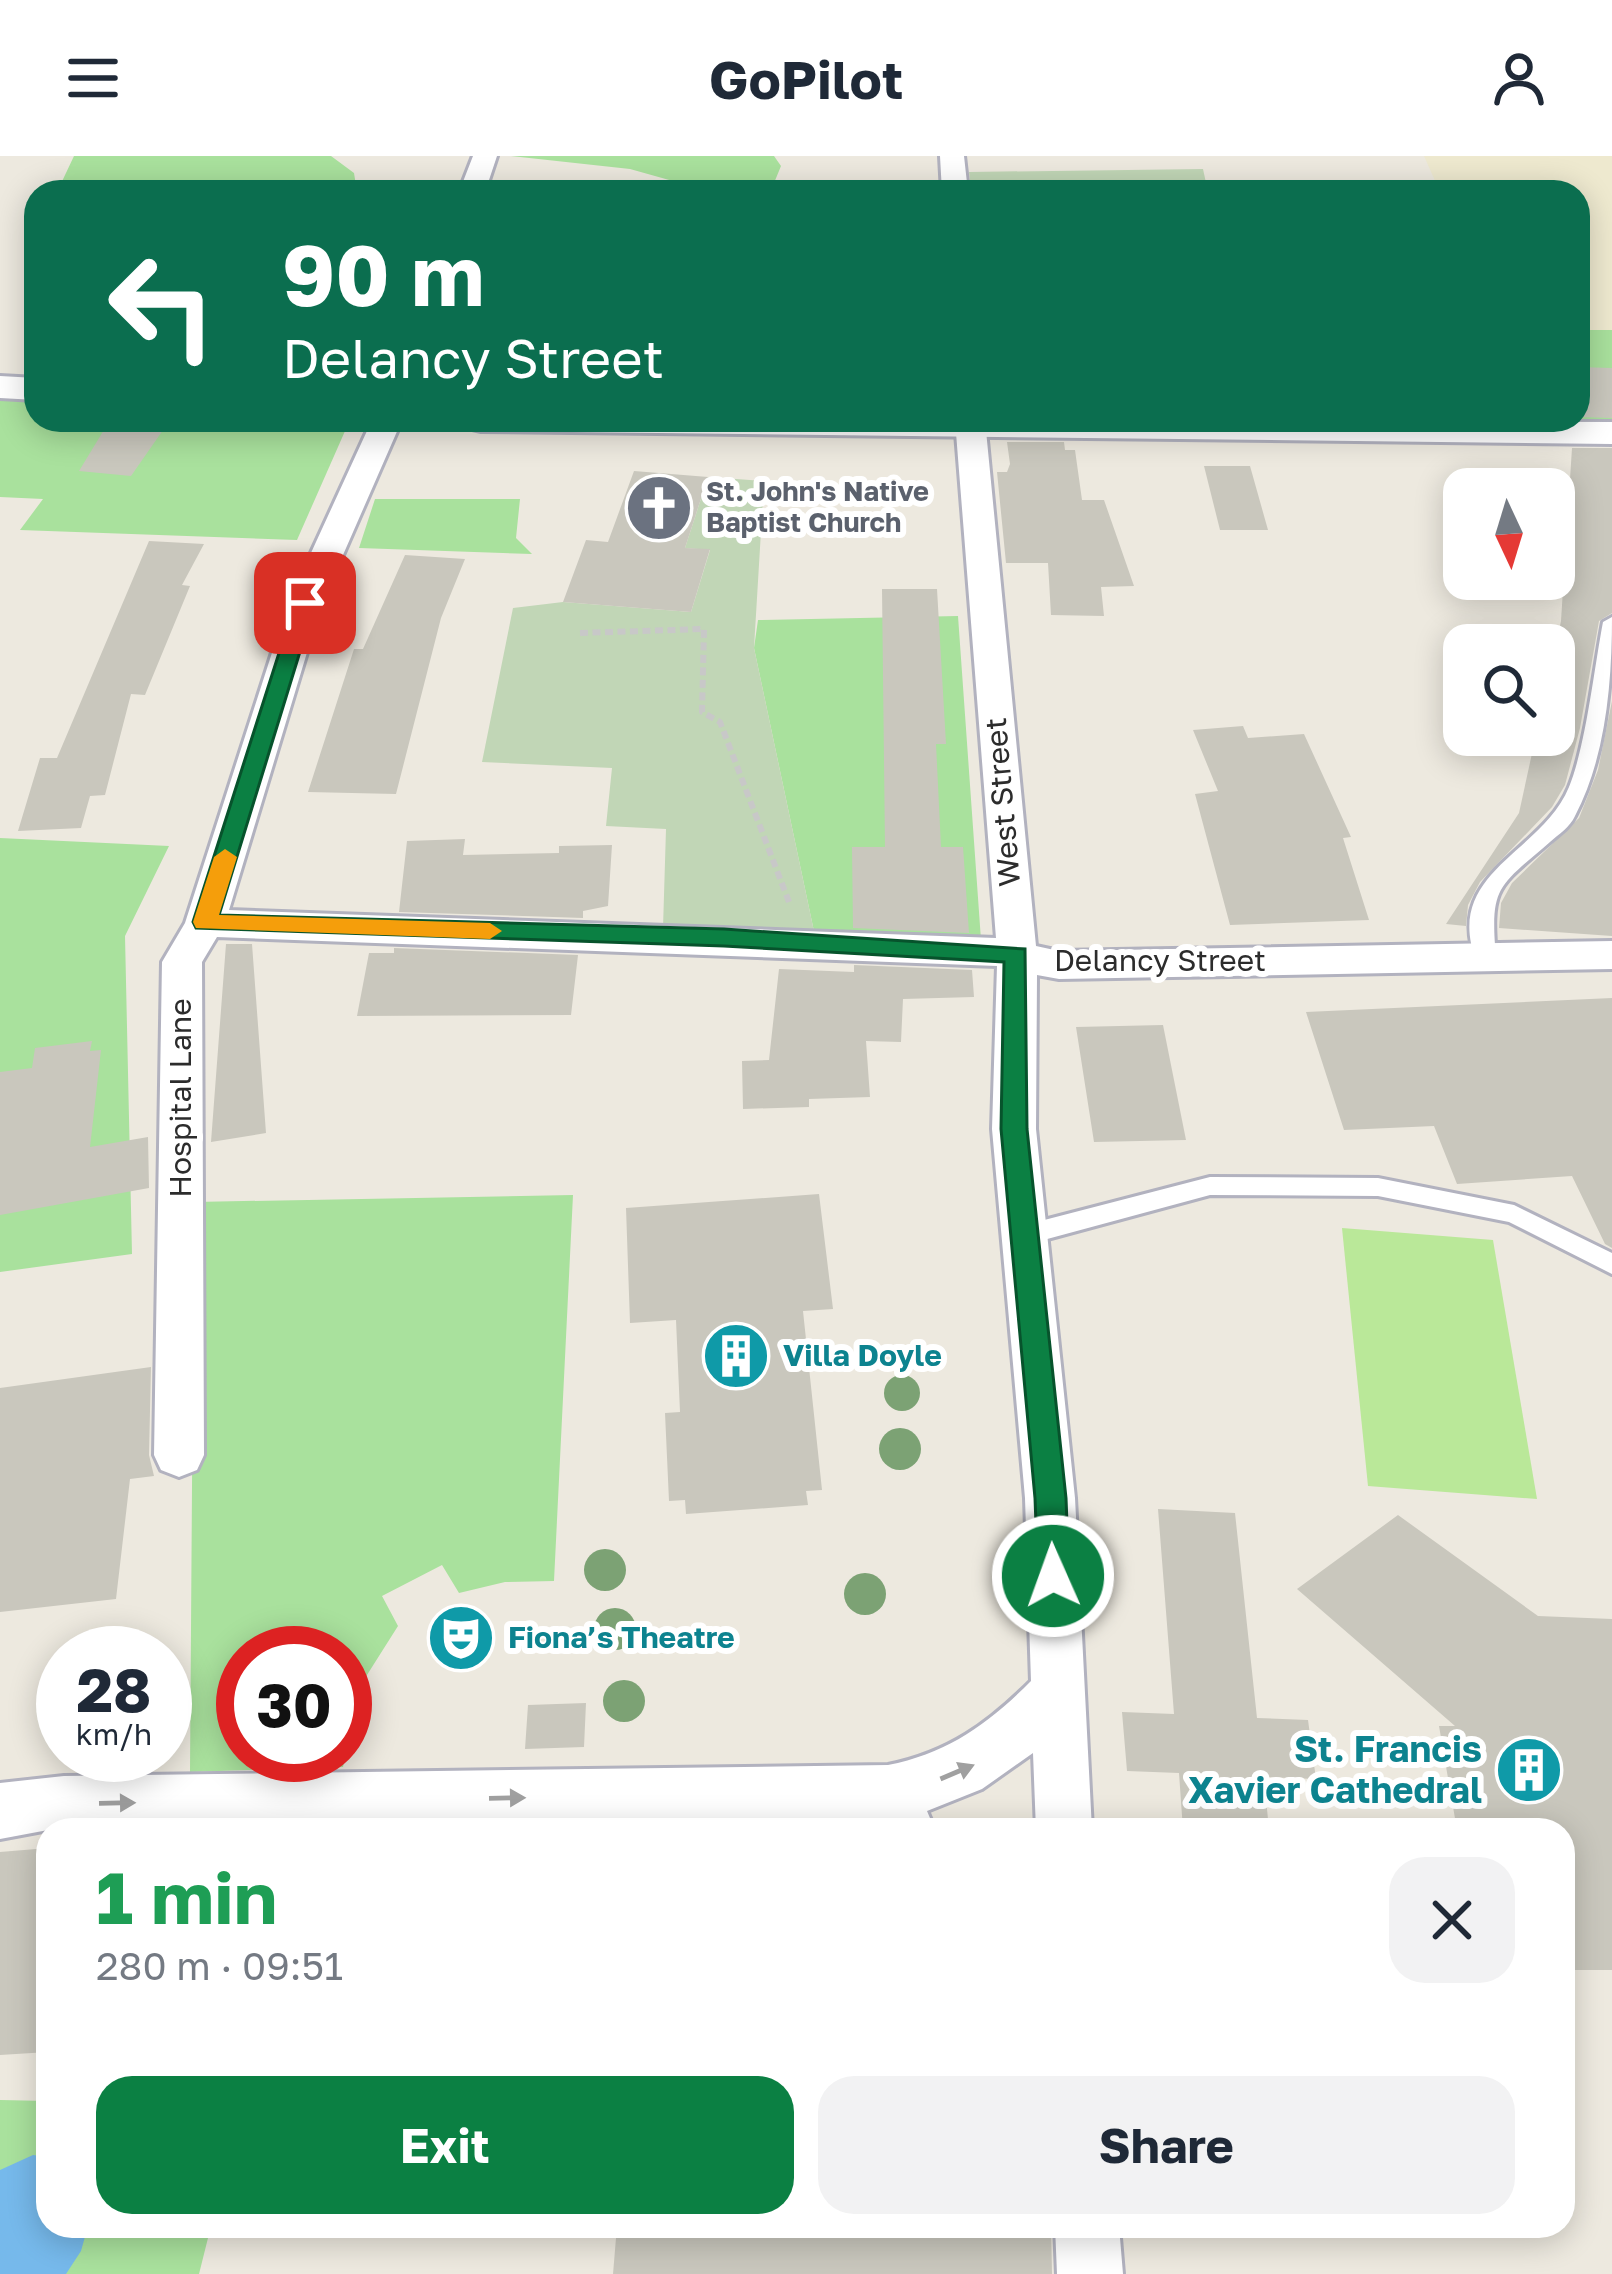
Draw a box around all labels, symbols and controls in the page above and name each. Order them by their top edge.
icon: menu [60,45,126,111]
icon: person [1486,45,1552,111]
text: GoPilot [709,46,903,111]
text: 90 m [282,224,484,324]
icon: left [84,228,240,384]
text: Delancy Street [282,325,664,390]
north arrow [1443,468,1575,600]
map controls [1443,468,1575,756]
church icon: St. John's Native Baptist Church [624,473,694,543]
place label: St. John's Native Baptist Church [706,475,929,538]
pin [254,552,356,654]
icon: arrive [272,570,338,636]
button: search [1443,624,1575,756]
street label: West Street [977,716,1027,888]
street label: Delancy Street [1054,942,1266,978]
street label: Hospital Lane [162,998,198,1198]
building icon: Villa Doyle [701,1321,771,1391]
place label: Villa Doyle [783,1337,942,1373]
position arrow [990,1513,1116,1639]
theatre icon: Fiona’s Theatre [426,1603,496,1673]
place label: Fiona’s Theatre [508,1619,735,1655]
speed limit sign: 30 [216,1626,372,1782]
text: 28 [76,1653,151,1725]
text: km/h [76,1716,152,1752]
place label: St. Francis Xavier Cathedral [1188,1727,1482,1811]
building icon: St. Francis Xavier Cathedral [1494,1735,1564,1805]
one-way arrow [940,1762,975,1782]
one-way arrow [489,1788,527,1808]
one-way arrow [99,1793,137,1813]
text: 1 min [96,1853,277,1940]
button: close [1389,1857,1515,1983]
text: 280 m · 09:51 [96,1942,343,1989]
button: Exit [96,2076,794,2214]
button: Share [818,2076,1515,2214]

